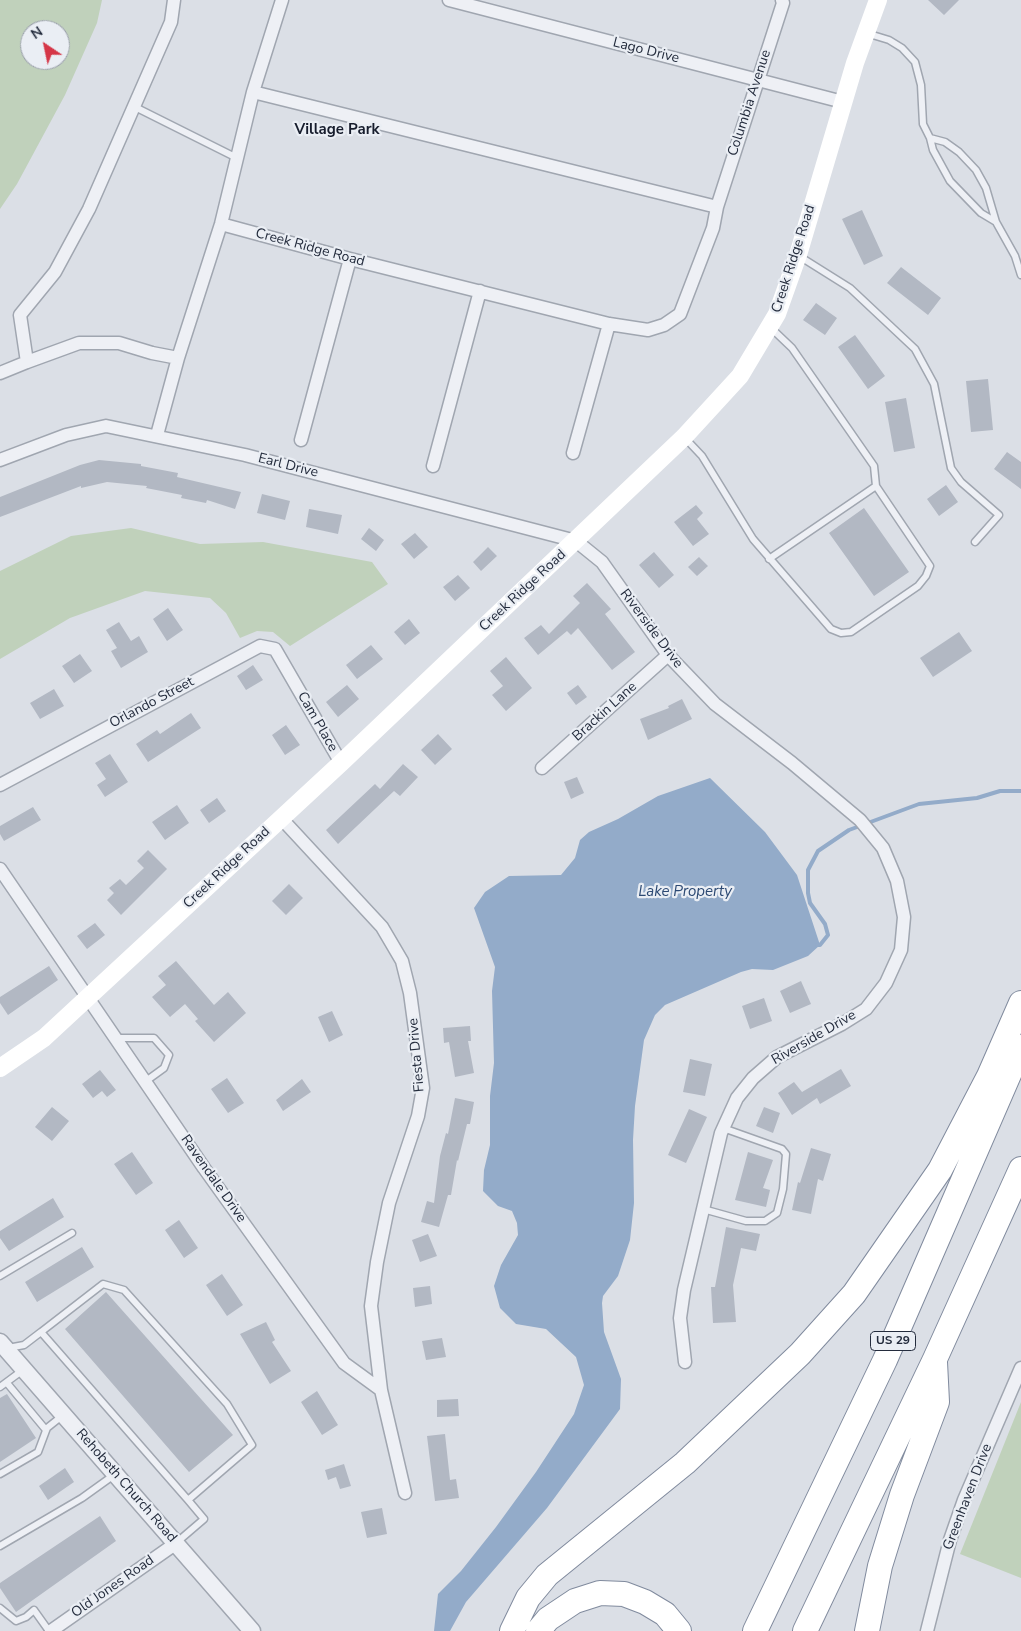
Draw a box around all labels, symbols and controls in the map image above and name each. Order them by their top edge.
north arrow [20,20,70,70]
text: N [27,22,47,44]
street label: Lago Drive [611,35,681,67]
street label: Columbia Avenue [725,48,775,158]
district label: Village Park [294,121,380,139]
street label: Creek Ridge Road [769,203,819,315]
street label: Creek Ridge Road [254,225,366,271]
street label: Earl Drive [256,450,320,482]
street label: Creek Ridge Road [476,547,570,635]
street label: Riverside Drive [616,586,686,672]
street label: Orlando Street [107,674,197,732]
street label: Brackin Lane [569,679,641,745]
street label: Cam Place [293,689,341,755]
street label: Creek Ridge Road [180,824,274,912]
water label: Lake Property [638,883,732,901]
street label: Riverside Drive [769,1007,859,1069]
street label: Fiesta Drive [405,1017,429,1093]
street label: Ravendale Drive [177,1132,249,1226]
road number: US 29 [870,1332,916,1350]
street label: Rehobeth Church Road [72,1426,180,1546]
street label: Greenhaven Drive [940,1441,996,1553]
street label: Old Jones Road [68,1552,158,1622]

